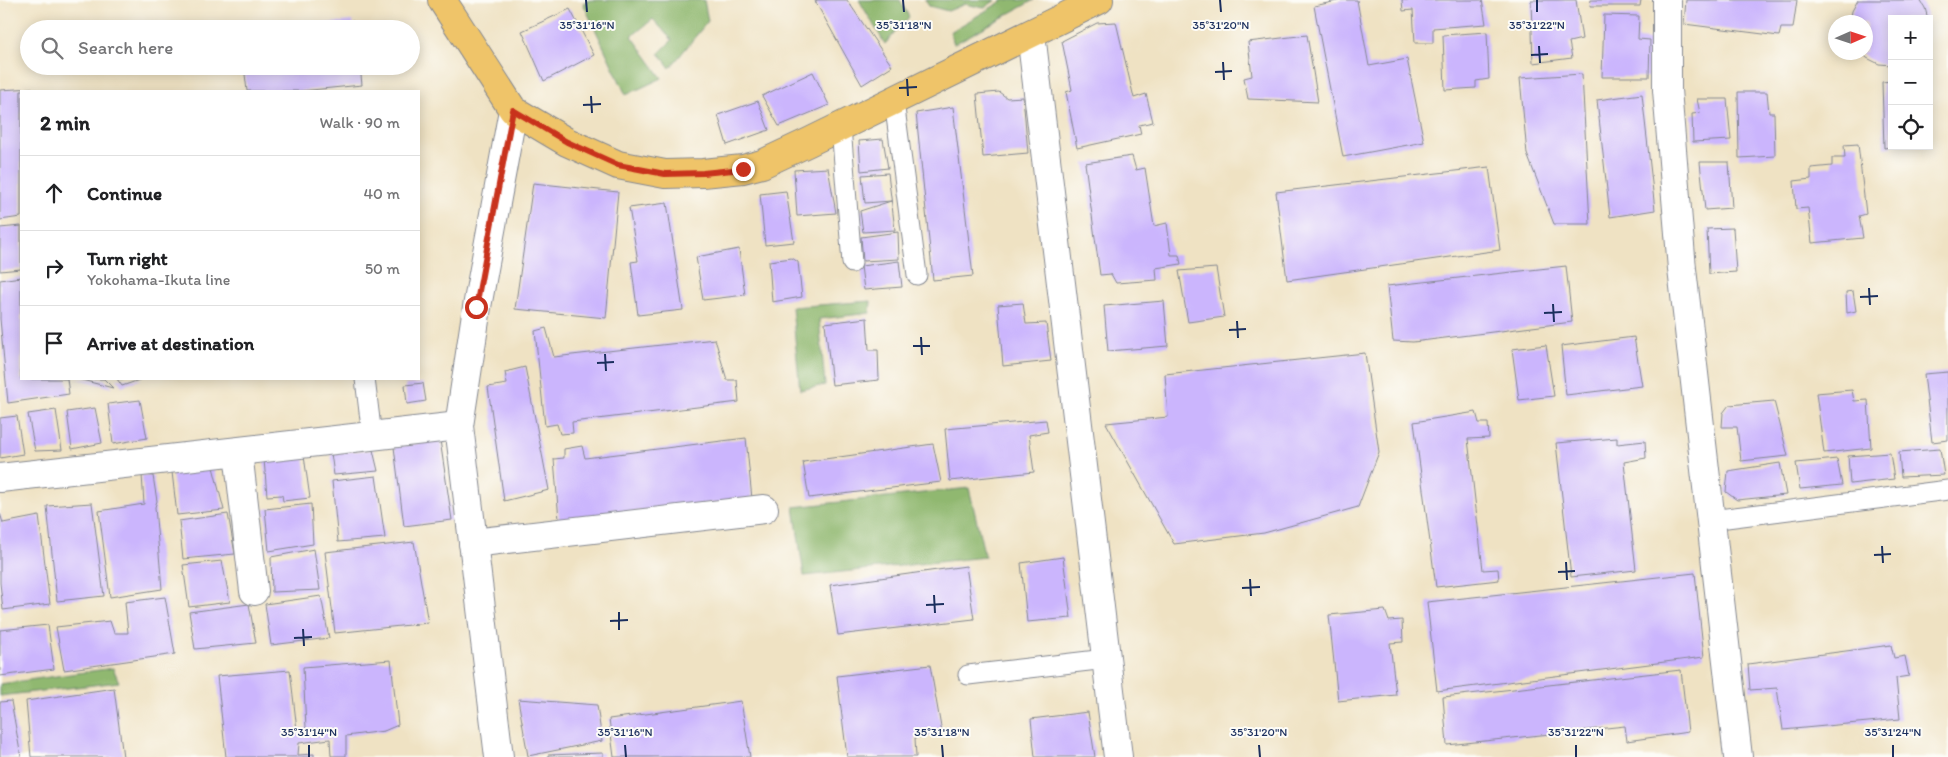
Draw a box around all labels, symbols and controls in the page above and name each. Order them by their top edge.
north arrow [1828,15,1873,60]
map controls [1888,15,1933,150]
button: + [1888,15,1933,60]
text: 35°31'16"N [559,18,615,32]
text: 35°31'18"N [876,18,932,32]
text: 35°31'20"N [1193,18,1249,32]
text: 35°31'22"N [1509,18,1565,32]
search box [20,20,420,75]
icon: search [38,34,66,62]
text: Search here [78,36,173,59]
button: − [1888,60,1933,105]
button: locate [1888,105,1933,150]
text: 2 min [40,110,90,135]
text: Walk · 90 m [320,113,400,132]
route end [732,158,755,181]
icon: ahead [40,179,68,207]
text: Continue [87,182,162,205]
text: 40 m [363,184,400,203]
text: Turn right [87,247,168,270]
icon: right [40,254,68,282]
text: 50 m [365,259,400,278]
text: Yokohama-Ikuta line [87,270,230,289]
route start [465,296,488,319]
icon: arrive [40,329,68,357]
text: Arrive at destination [87,332,254,355]
text: 35°31'14"N [281,725,337,739]
text: 35°31'16"N [597,725,653,739]
text: 35°31'18"N [914,725,970,739]
text: 35°31'20"N [1231,725,1287,739]
text: 35°31'22"N [1548,725,1604,739]
text: 35°31'24"N [1865,725,1921,739]

